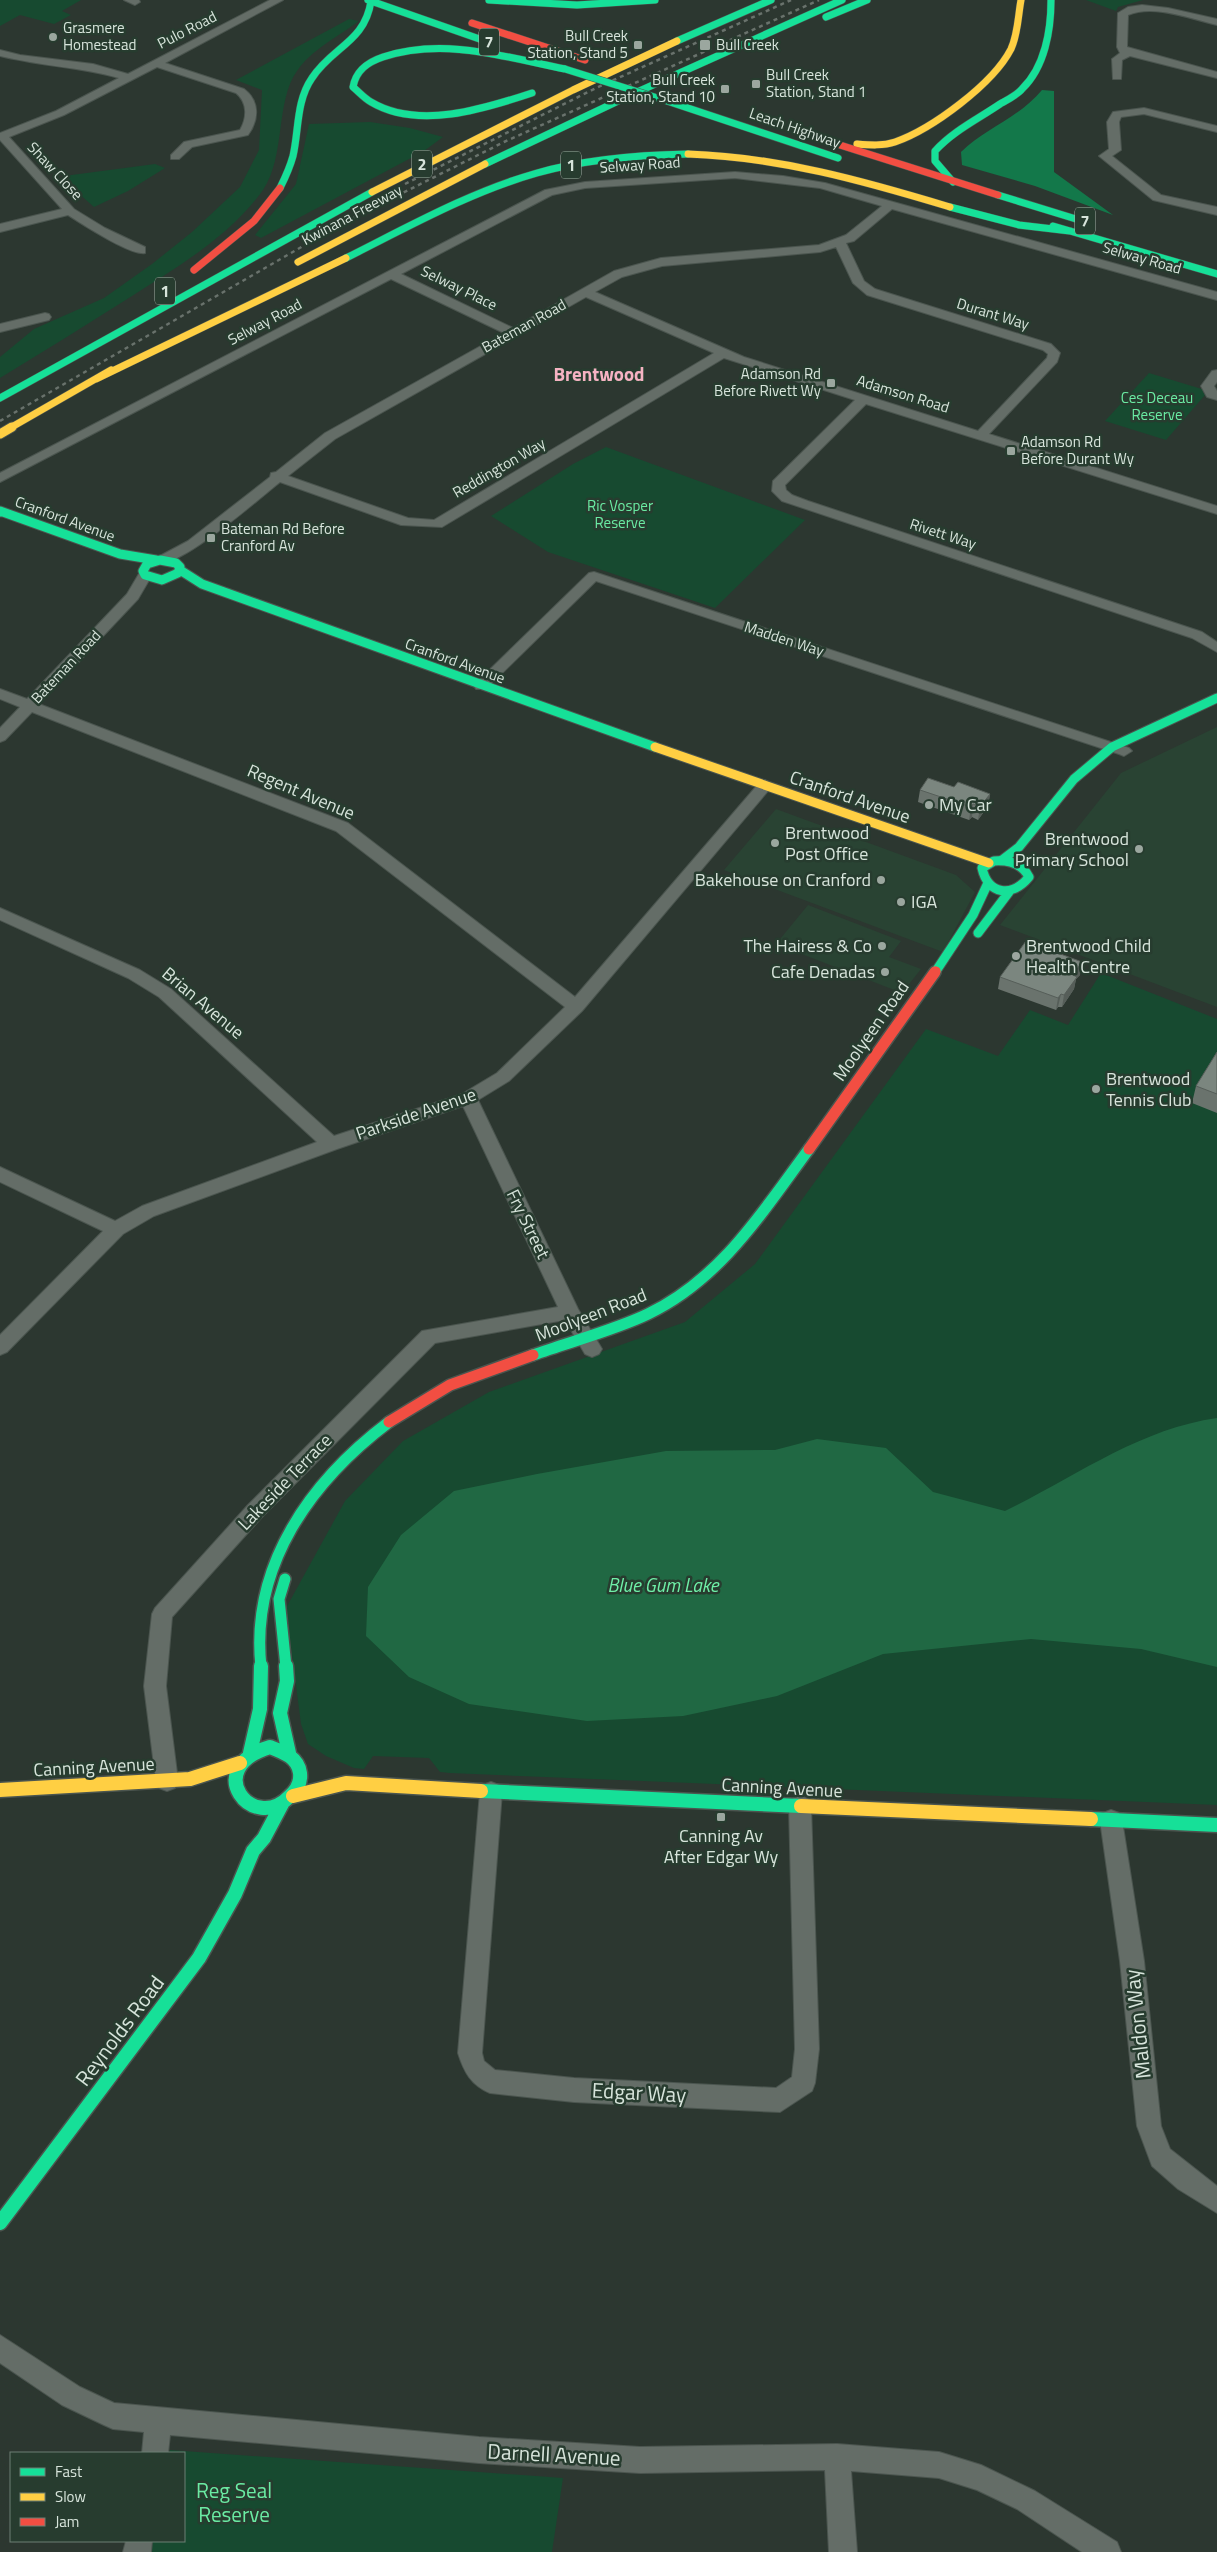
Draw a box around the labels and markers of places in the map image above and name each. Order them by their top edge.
place label: Grasmere Homestead [63,16,136,56]
place label: Bull Creek Station, Stand 5 [528,24,628,64]
marker: Grasmere Homestead [47,31,59,43]
place label: Bull Creek [716,33,779,56]
marker: Bull Creek [698,38,712,52]
marker: Bull Creek Station, Stand 5 [632,39,644,51]
place label: Bull Creek Station, Stand 1 [766,63,866,103]
place label: Bull Creek Station, Stand 10 [606,68,715,108]
marker: Bull Creek Station, Stand 1 [750,78,762,90]
marker: Bull Creek Station, Stand 10 [719,83,731,95]
place label: Adamson Rd Before Rivett Wy [714,362,821,402]
marker: Adamson Rd Before Rivett Wy [825,377,837,389]
place label: Adamson Rd Before Durant Wy [1021,430,1134,470]
marker: Adamson Rd Before Durant Wy [1005,445,1017,457]
place label: Bateman Rd Before Cranford Av [221,517,345,557]
marker: Bateman Rd Before Cranford Av [205,532,217,544]
place label: My Car [939,791,992,818]
marker: My Car [923,799,935,811]
place label: Brentwood Post Office [785,819,869,867]
place label: Brentwood Primary School [1015,825,1129,873]
marker: Brentwood Post Office [769,837,781,849]
marker: Brentwood Primary School [1133,843,1145,855]
place label: Bakehouse on Cranford [695,866,871,893]
marker: Bakehouse on Cranford [875,874,887,886]
place label: IGA [911,888,938,915]
marker: IGA [895,896,907,908]
place label: The Hairess & Co [743,932,872,959]
place label: Brentwood Child Health Centre [1026,932,1151,980]
marker: The Hairess & Co [876,940,888,952]
marker: Brentwood Child Health Centre [1010,950,1022,962]
place label: Cafe Denadas [771,958,875,985]
marker: Cafe Denadas [879,966,891,978]
place label: Brentwood Tennis Club [1106,1065,1192,1113]
marker: Brentwood Tennis Club [1090,1083,1102,1095]
marker: Canning Av After Edgar Wy [715,1811,727,1823]
place label: Canning Av After Edgar Wy [664,1822,779,1870]

